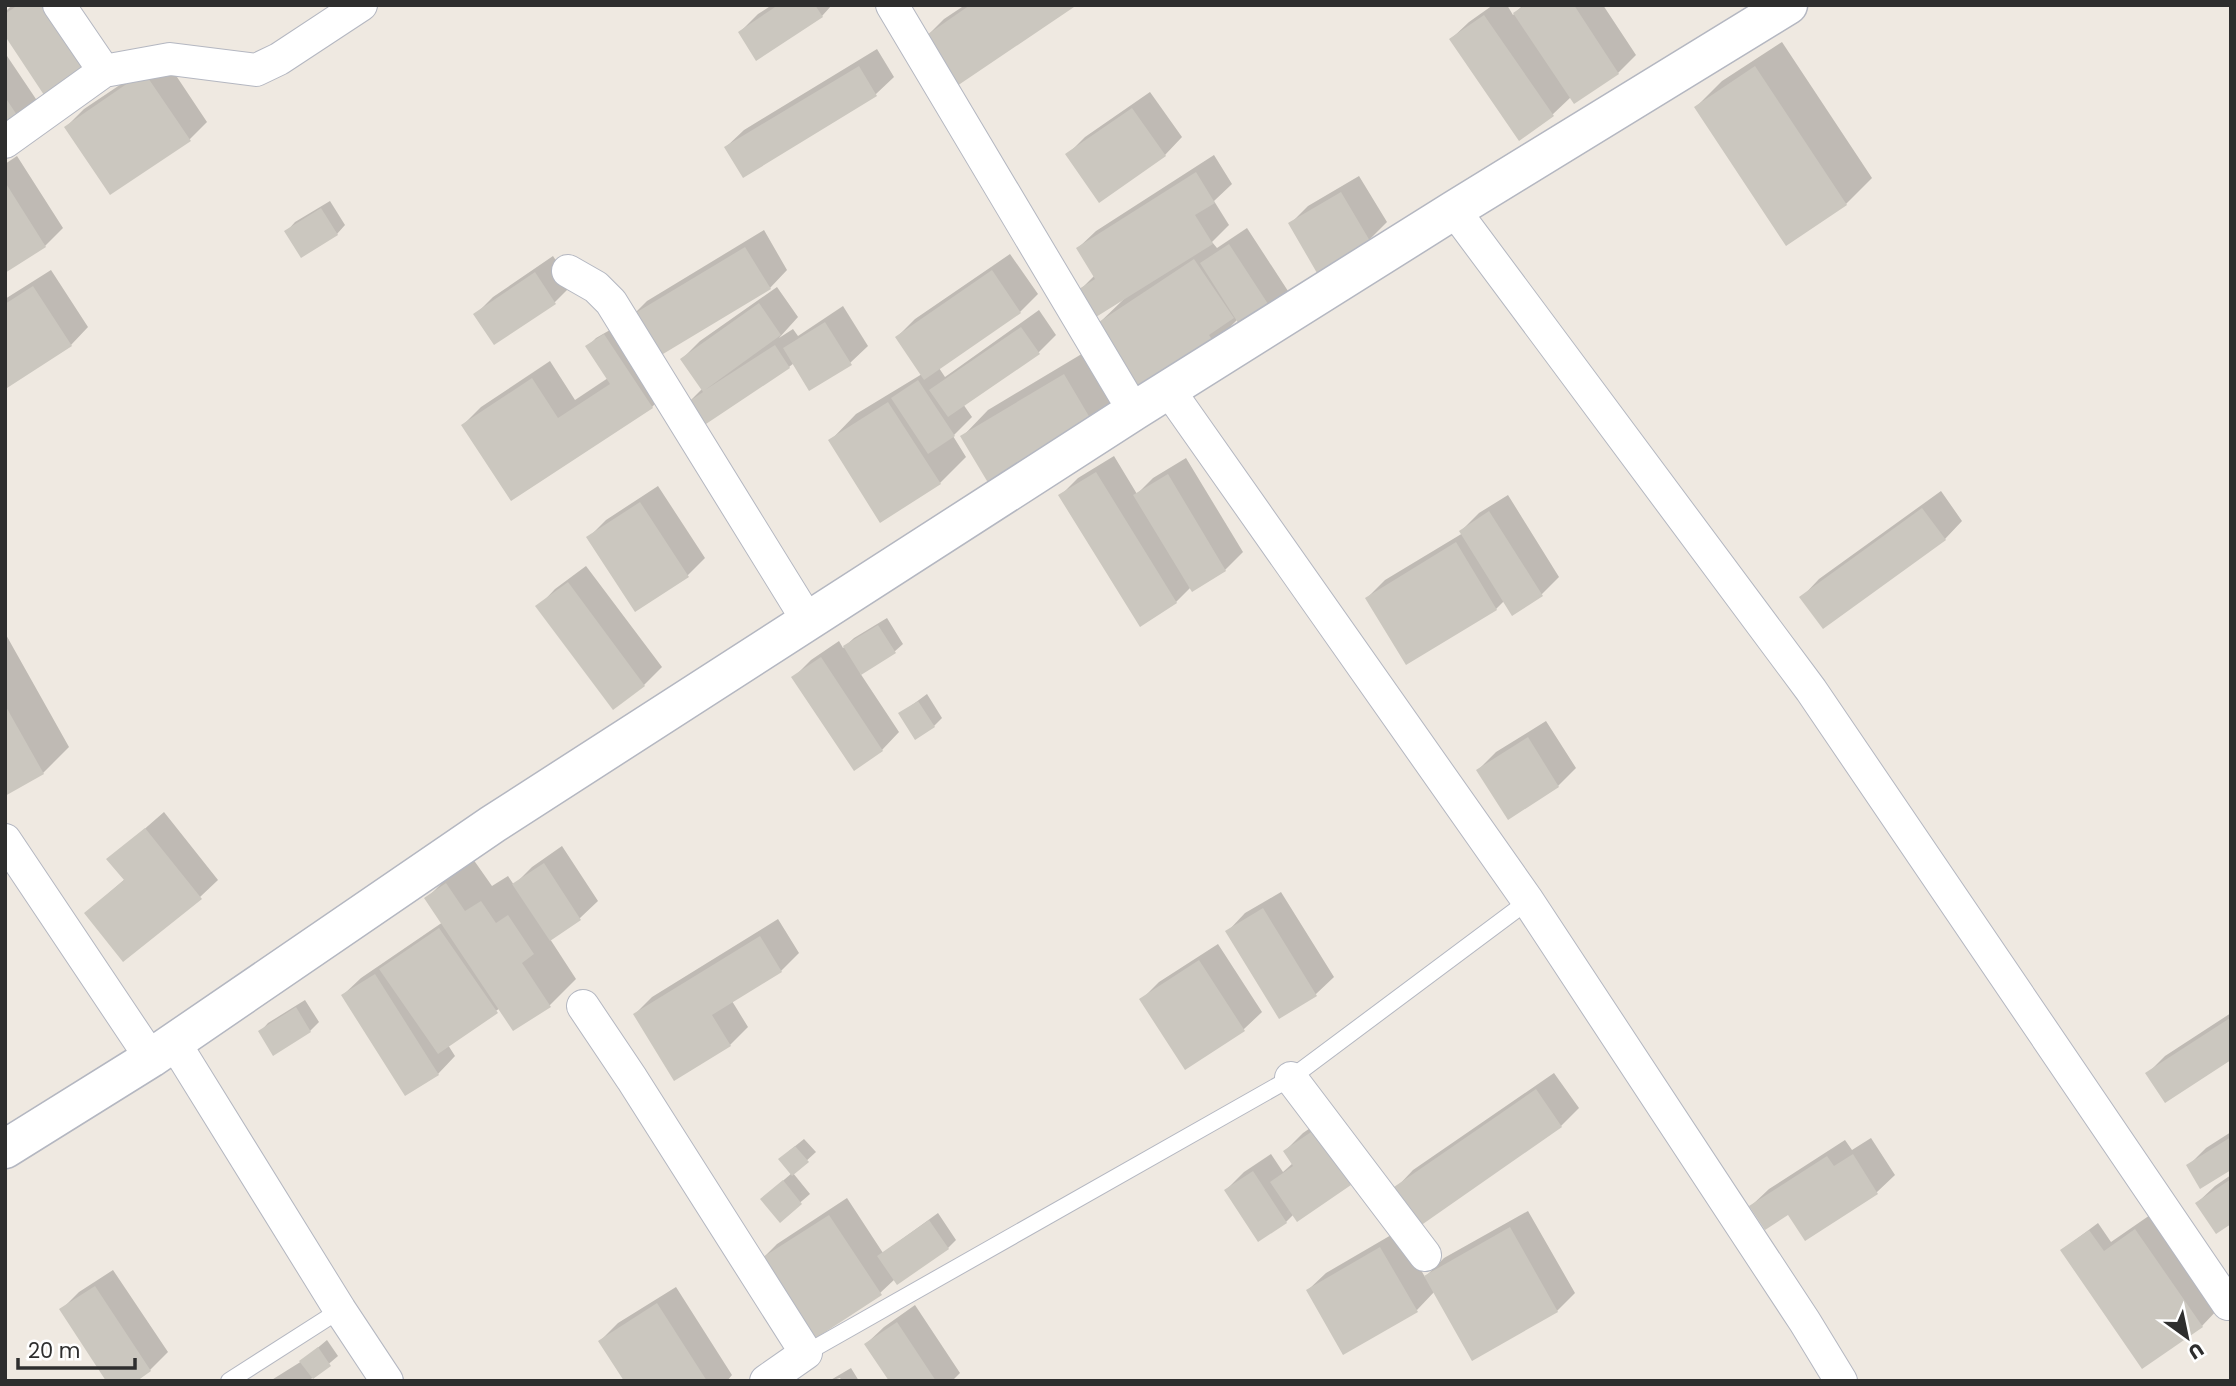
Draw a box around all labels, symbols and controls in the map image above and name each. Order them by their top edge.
north arrow [2152,1302,2222,1372]
scale bar [18,1326,135,1370]
text: 20 m [28,1336,81,1365]
text: U [2183,1336,2209,1366]

